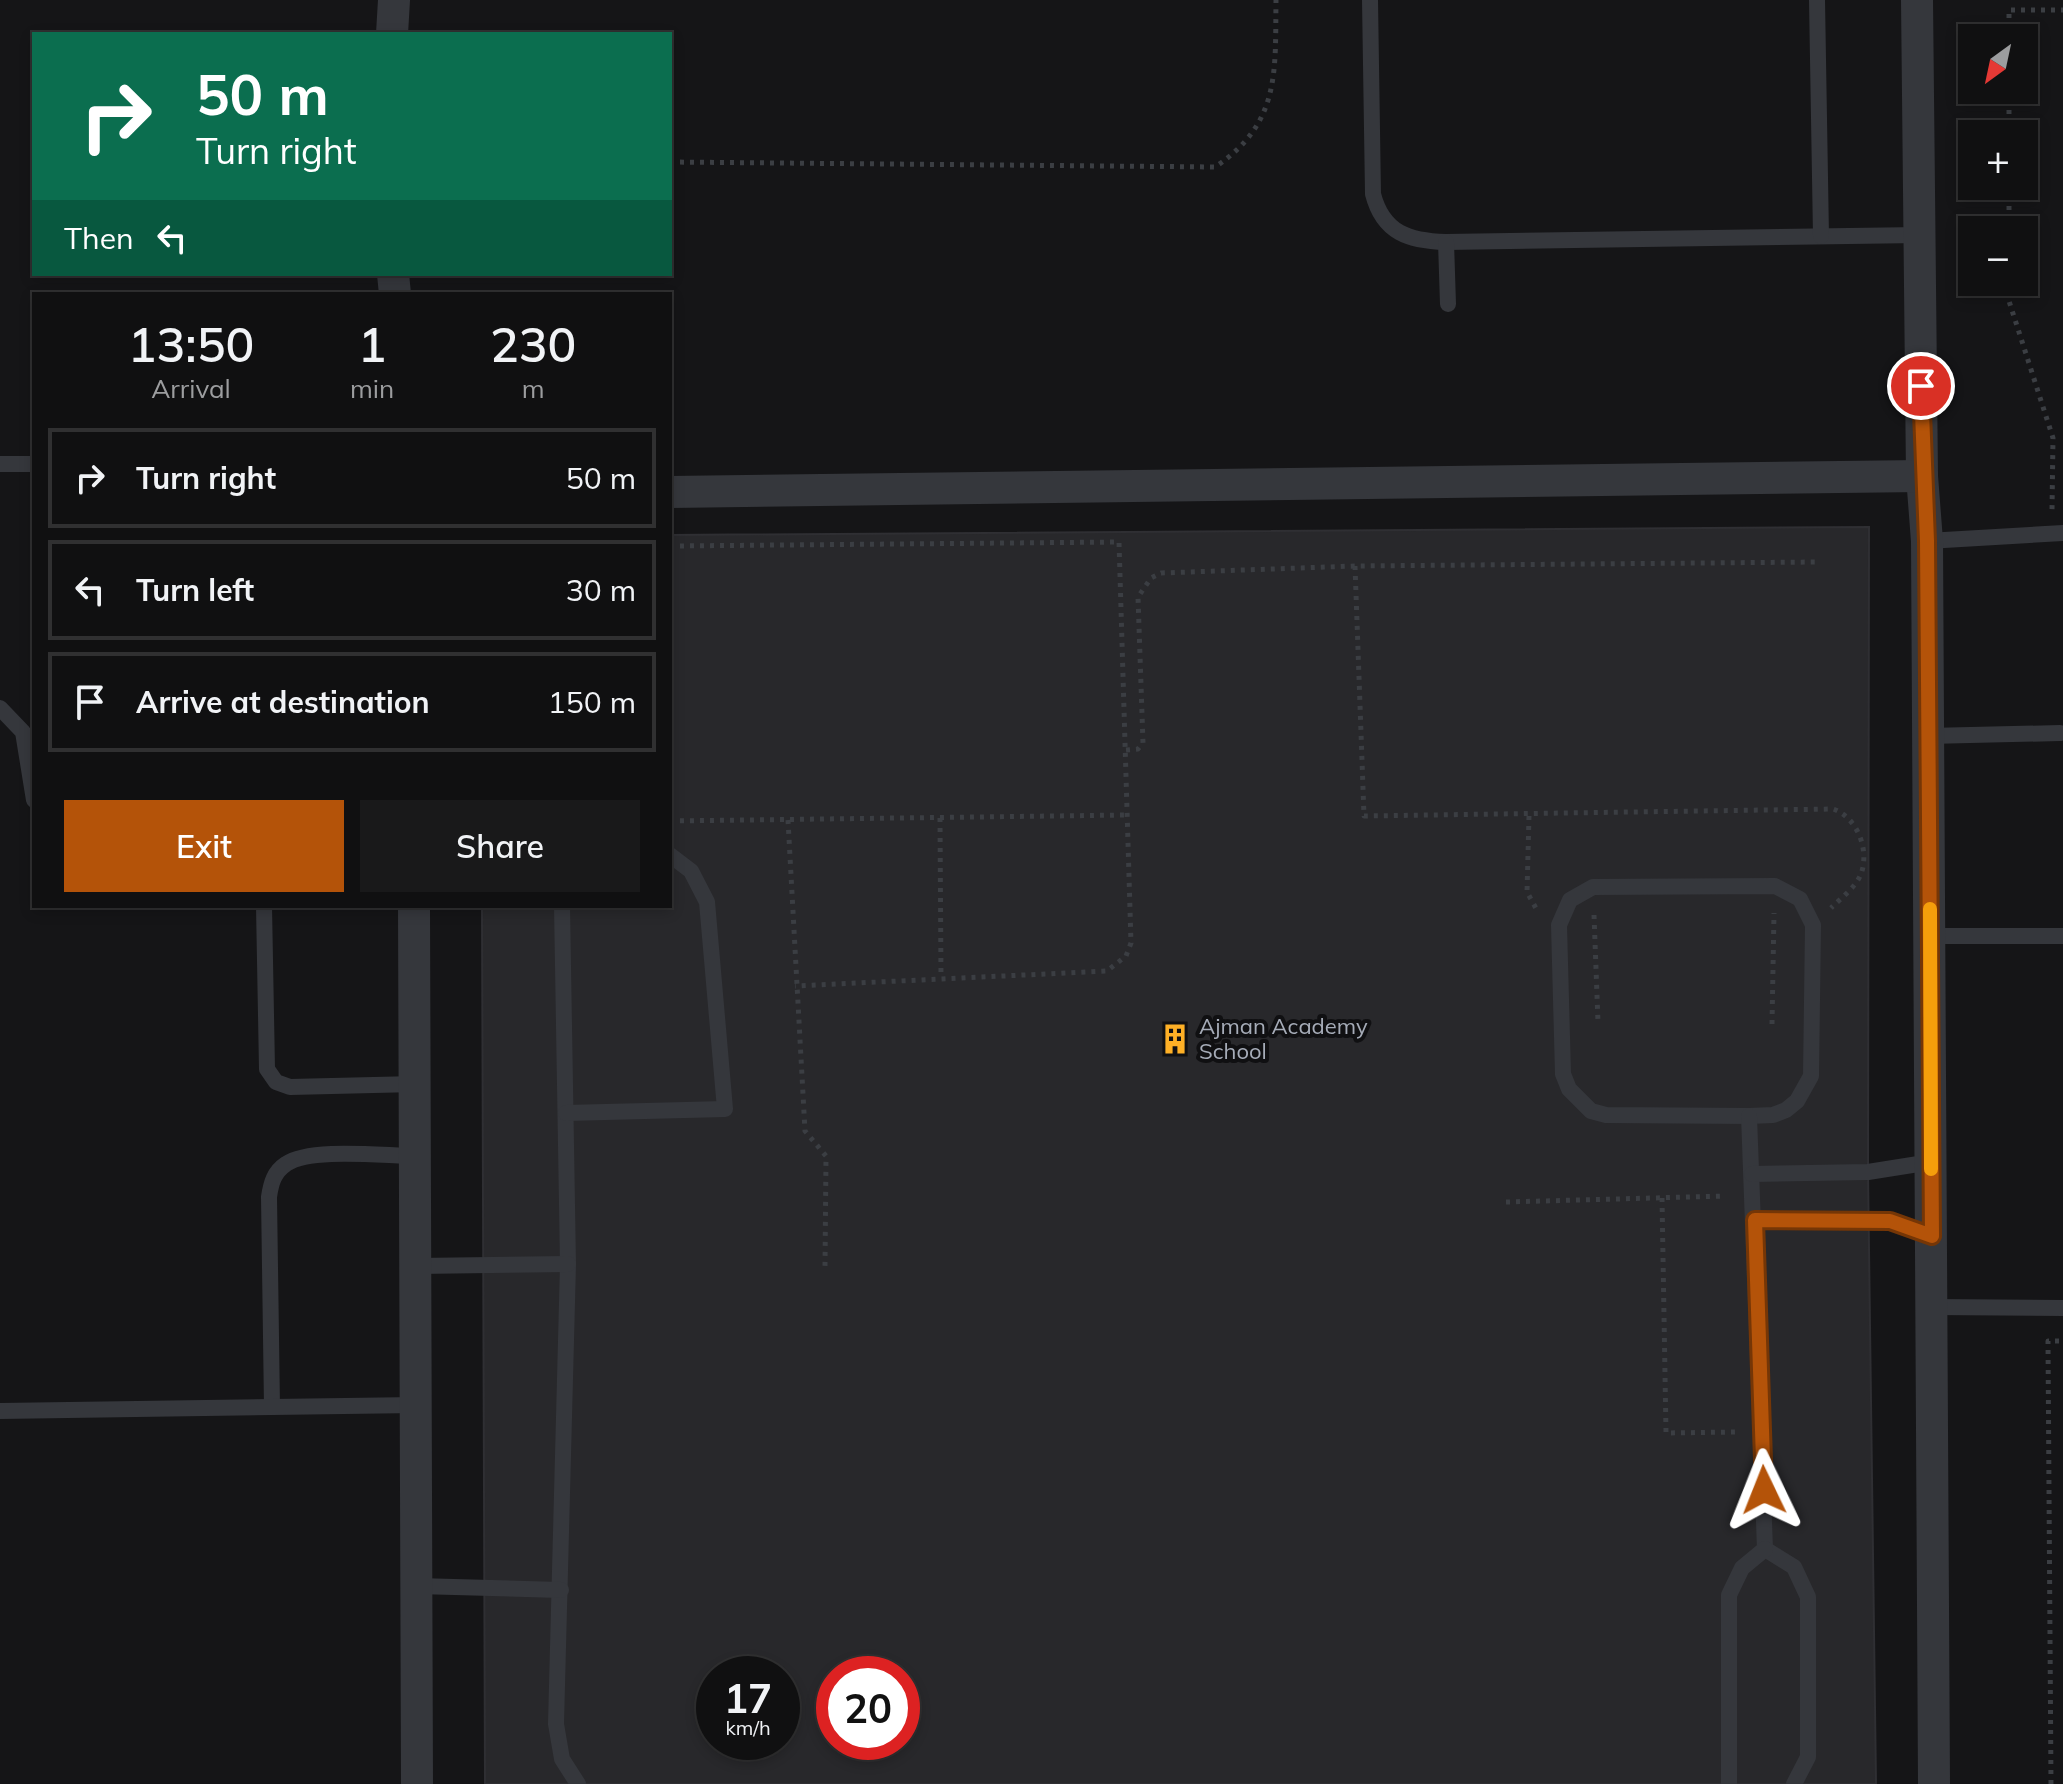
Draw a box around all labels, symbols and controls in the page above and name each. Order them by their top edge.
north arrow [1958,24,2038,104]
map controls [1958,24,2038,296]
text: 50 m [196,59,329,129]
icon: right [64,64,168,168]
button: + [1958,120,2038,200]
text: Turn right [196,128,357,173]
icon: left [150,216,194,260]
button: − [1958,216,2038,296]
text: Then [64,219,134,257]
text: 13:50 [128,314,254,374]
text: 1 [358,314,386,374]
text: 230 [490,314,576,374]
pin [1887,352,1955,420]
icon: arrive [1899,364,1943,408]
text: Arrival [151,372,231,405]
text: min [350,372,394,405]
text: m [522,372,545,405]
icon: right [68,456,112,500]
text: Turn right [136,459,276,497]
text: 50 m [566,459,636,497]
icon: left [68,568,112,612]
text: Turn left [136,571,254,609]
text: 30 m [566,571,636,609]
icon: arrive [68,680,112,724]
text: Arrive at destination [136,683,430,721]
text: 150 m [548,683,636,721]
button: Exit [64,800,344,892]
button: Share [360,800,640,892]
place label: Ajman Academy School [1199,1012,1368,1065]
building icon: Ajman Academy School [1158,1022,1192,1056]
position arrow [1722,1448,1806,1532]
speed limit sign: 20 [816,1656,920,1760]
text: 17 [724,1673,772,1723]
text: km/h [725,1715,771,1740]

